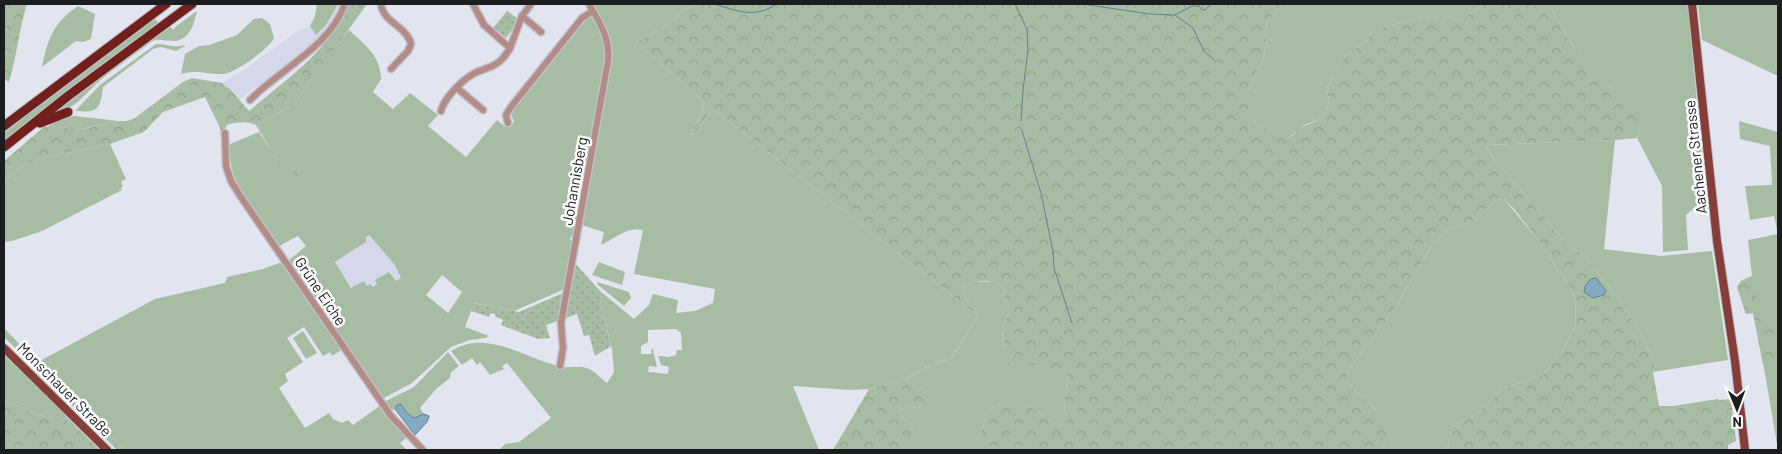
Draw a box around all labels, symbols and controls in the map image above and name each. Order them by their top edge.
street label: Aachener Strasse [1680,99,1710,215]
street label: Johannisberg [557,136,591,226]
street label: Grüne Eiche [292,253,350,329]
street label: Monschauer Straße [14,338,116,440]
north arrow [1712,384,1762,434]
text: N [1732,414,1742,431]

